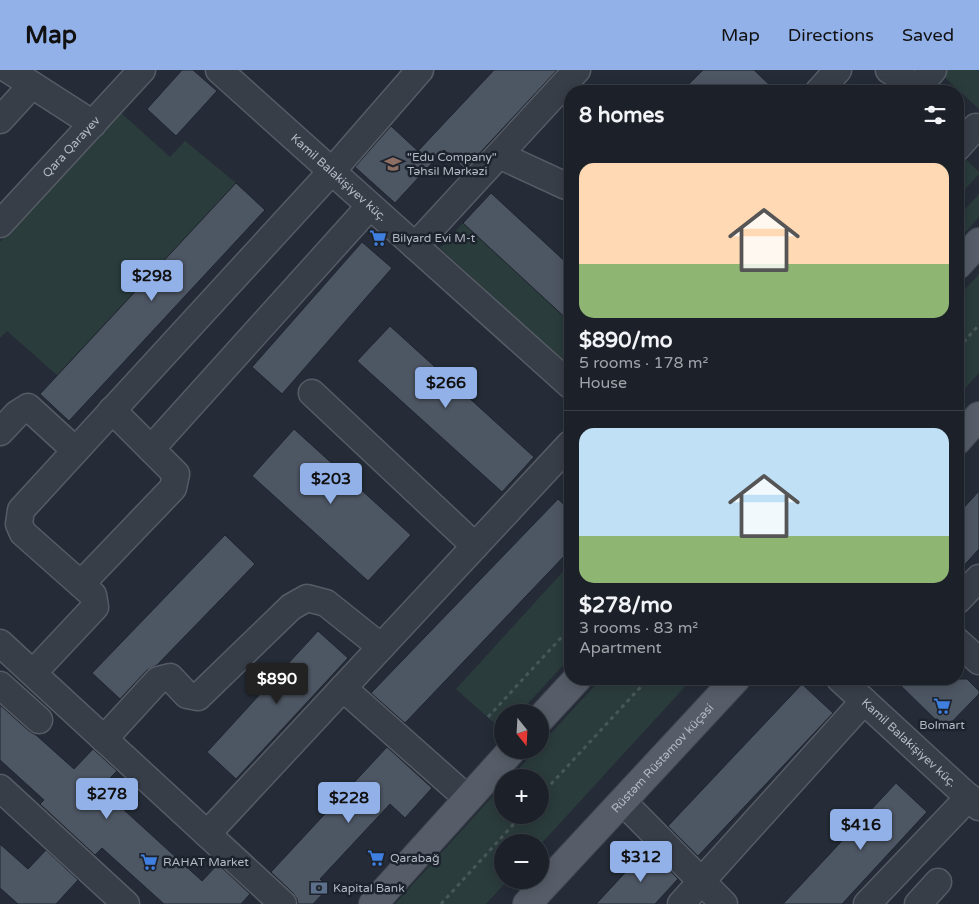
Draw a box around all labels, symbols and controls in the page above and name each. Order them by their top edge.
text: Map [25,21,77,50]
text: Map [721,24,760,46]
text: Directions [788,24,874,46]
text: Saved [902,24,954,46]
icon: filters [921,101,949,129]
text: 8 homes [579,103,664,128]
street label: Qara Qarayev [40,113,103,180]
street label: Kamil Balakişiyev küç. [288,131,390,224]
place label: "Edu Company" Təhsil Mərkəzi [407,150,497,178]
school or university icon: "Edu Company" Təhsil Mərkəzi [383,154,403,174]
icon: home [719,195,809,285]
supermarket icon: Bilyard Evi M-t [368,228,388,248]
place label: Bilyard Evi M-t [392,231,476,245]
pin: $298 [122,260,182,302]
text: $298 [132,266,172,286]
text: $890/mo [579,328,673,353]
text: 5 rooms · 178 m² [579,353,708,373]
pin: $266 [416,366,476,409]
text: $266 [426,373,466,393]
text: House [579,373,627,393]
icon: home [719,461,809,551]
pin: $203 [301,462,361,505]
text: $203 [311,469,351,489]
text: $278/mo [579,593,673,618]
text: 3 rooms · 83 m² [579,618,698,638]
text: Apartment [579,638,662,658]
pin: $890 [247,662,307,705]
text: $890 [257,669,297,689]
street label: Kamil Balakişiyev küç. [859,695,960,790]
supermarket icon: Bolmart [932,696,952,716]
street label: Rüstəm Rüstəmov küçəsi [608,701,716,816]
north arrow [494,704,549,759]
map controls [494,704,549,889]
place label: Bolmart [919,718,965,732]
button: + [494,769,549,824]
pin: $278 [77,778,137,820]
pin: $228 [319,782,379,824]
text: $278 [87,784,127,804]
text: $228 [329,788,369,808]
pin: $416 [831,808,891,851]
text: $416 [841,815,881,835]
button: − [494,834,549,889]
pin: $312 [611,840,671,883]
text: $312 [621,847,661,867]
supermarket icon: Qarabağ [366,848,386,868]
place label: Qarabağ [390,851,440,865]
supermarket icon: RAHAT Market [139,852,159,872]
place label: RAHAT Market [163,855,249,869]
bank icon: Kapital Bank [309,878,329,898]
place label: Kapital Bank [333,881,405,895]

